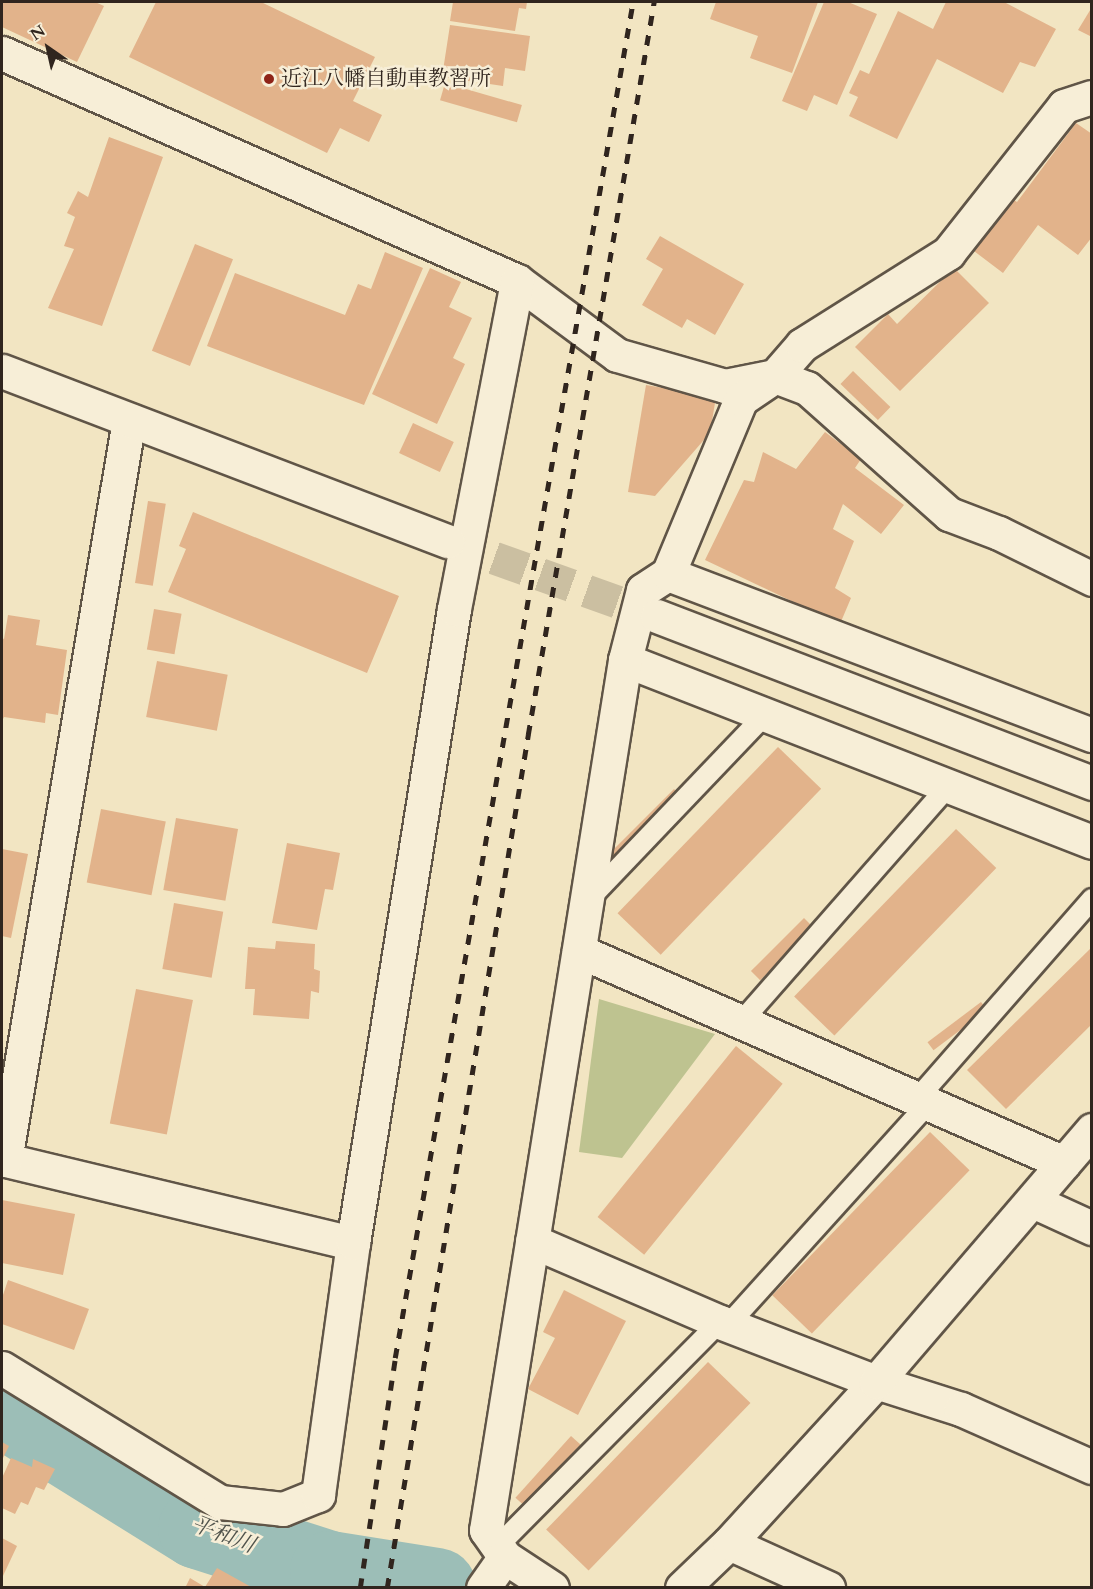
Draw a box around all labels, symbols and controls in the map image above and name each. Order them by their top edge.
north arrow [18,18,78,78]
text: N [26,20,50,46]
place label: 近江八幡自動車教習所 [281,66,491,92]
marker: 近江八幡自動車教習所 [262,72,276,86]
water label: 平和川 [187,1511,259,1559]

